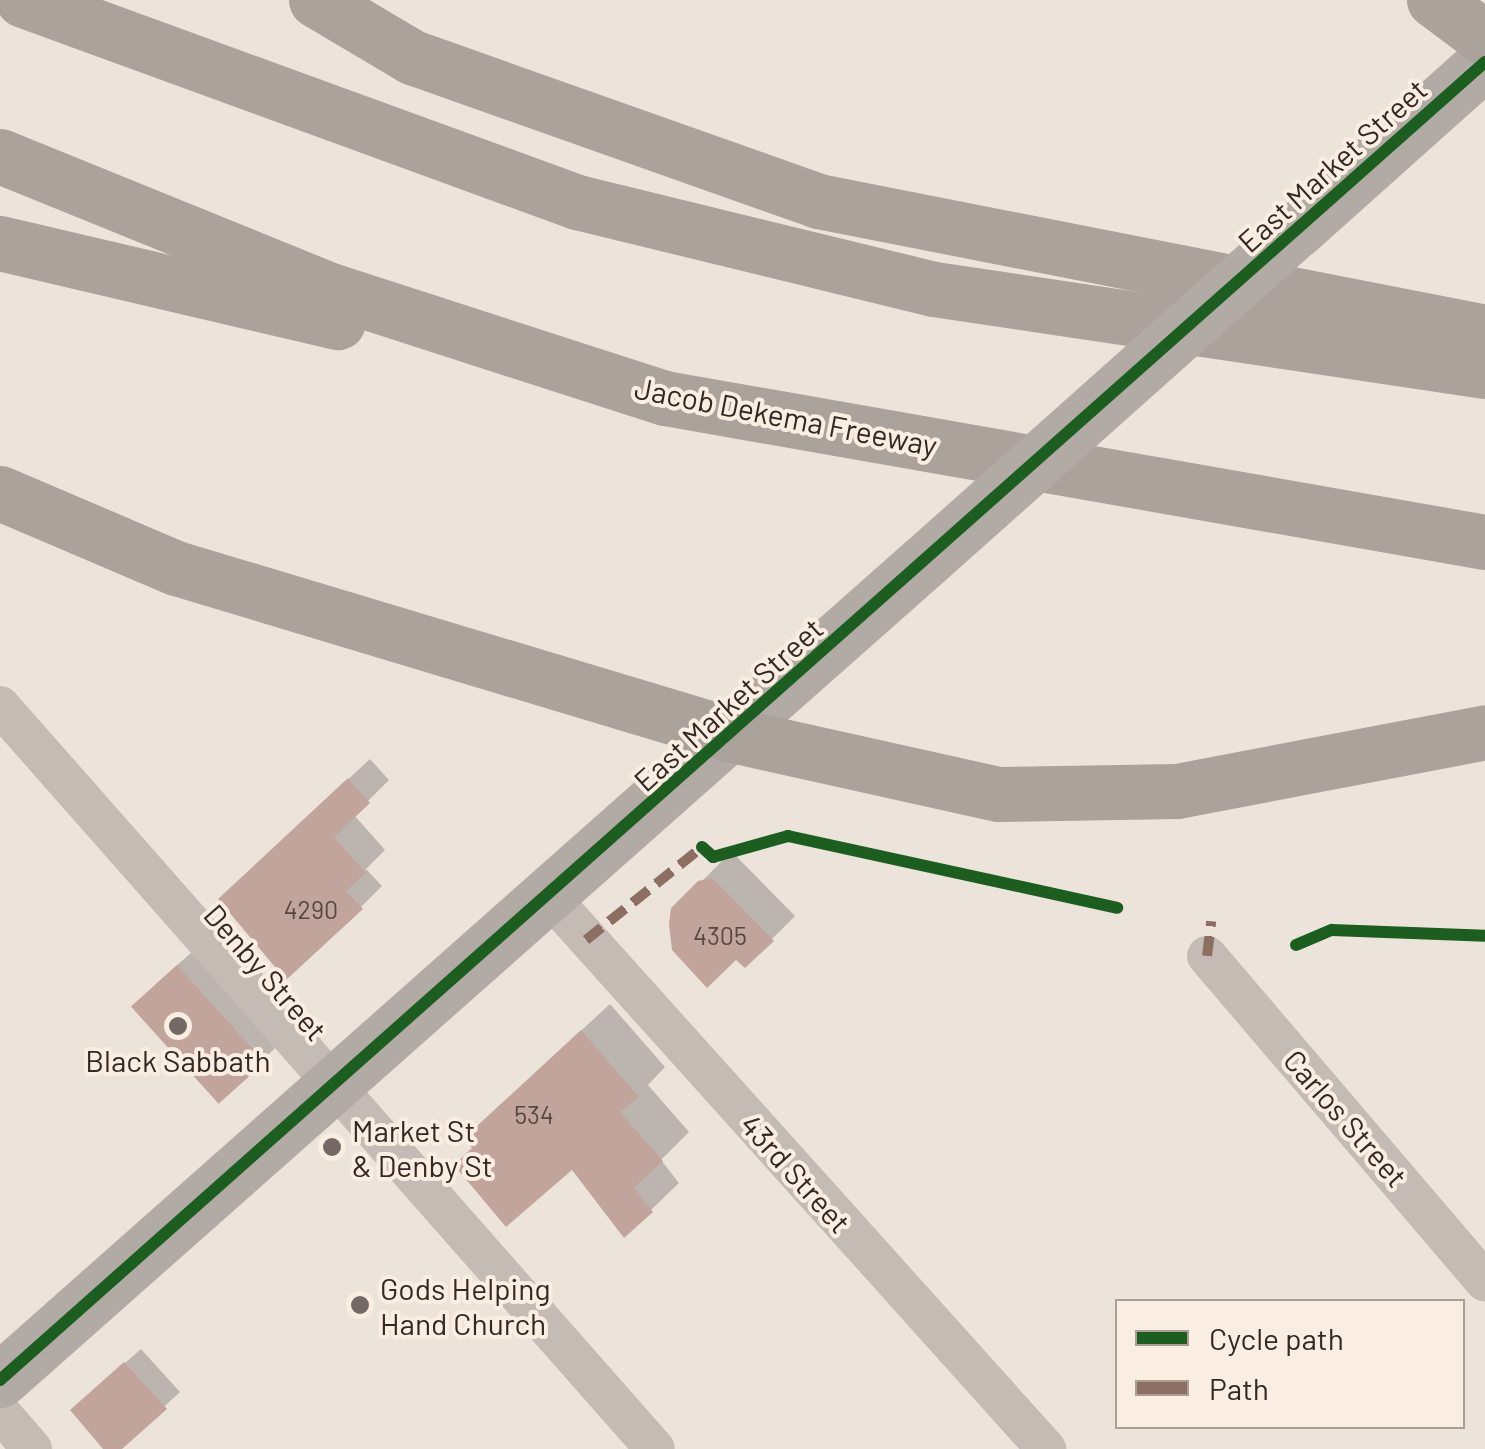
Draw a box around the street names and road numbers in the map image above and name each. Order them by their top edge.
street label: East Market Street [1230,71,1434,259]
street label: Jacob Dekema Freeway [632,369,940,463]
street label: East Market Street [626,610,830,798]
street label: Denby Street [197,897,335,1047]
street label: Carlos Street [1277,1042,1415,1194]
street label: 43rd Street [733,1106,859,1240]

